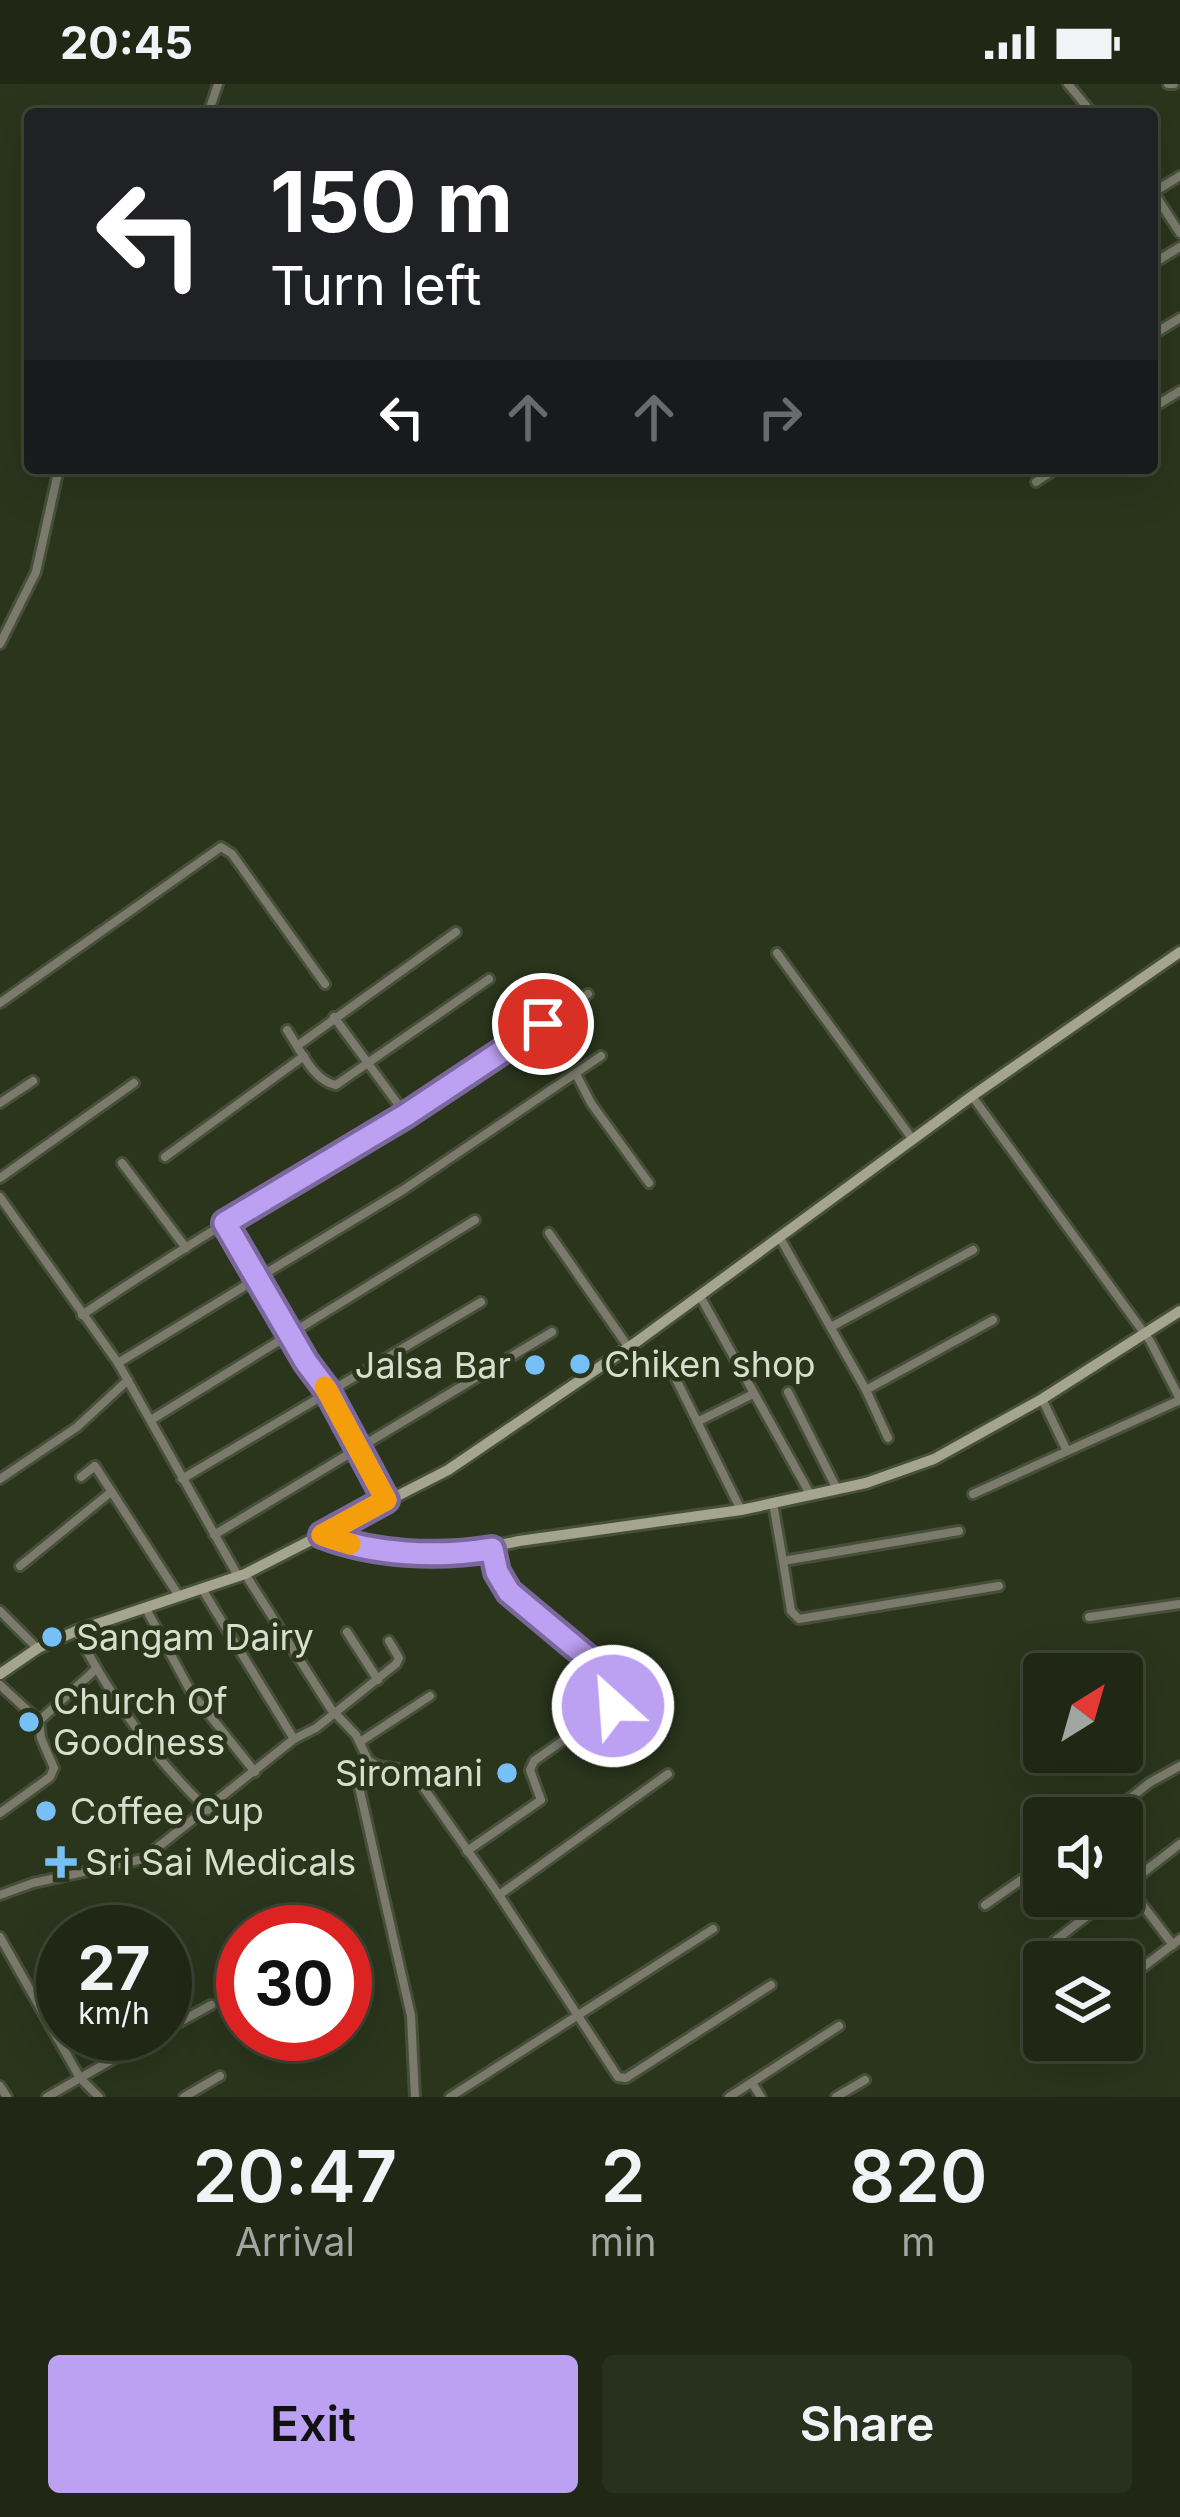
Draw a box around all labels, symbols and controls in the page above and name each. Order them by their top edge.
text: 20:45 [60,15,193,70]
text: 150 m [270,151,513,252]
icon: left [72,156,228,312]
text: Turn left [270,253,481,318]
icon: left [369,384,435,450]
icon: ahead [495,384,561,450]
icon: ahead [621,384,687,450]
icon: right [747,384,813,450]
pin [492,973,594,1075]
icon: arrive [510,991,576,1057]
place label: Chiken shop [604,1342,816,1386]
place label: Jalsa Bar [355,1343,511,1387]
marker: Chiken shop [567,1351,593,1377]
marker: Jalsa Bar [522,1352,548,1378]
place label: Sangam Dairy [76,1615,314,1659]
marker: Sangam Dairy [39,1624,65,1650]
position arrow [550,1643,676,1769]
north arrow [1023,1653,1143,1773]
map controls [1023,1653,1143,2061]
place label: Church Of Goodness [53,1679,228,1764]
marker: Church Of Goodness [16,1709,42,1735]
place label: Siromani [335,1751,483,1795]
marker: Siromani [494,1760,520,1786]
place label: Coffee Cup [70,1789,264,1833]
button: sound [1023,1797,1143,1917]
marker: Coffee Cup [33,1798,59,1824]
place label: Sri Sai Medicals [85,1840,356,1884]
marker: Sri Sai Medicals [48,1849,74,1875]
speed limit sign: 30 [216,1905,372,2061]
text: 27 [78,1932,150,2004]
button: layers [1023,1941,1143,2061]
text: km/h [78,1995,150,2031]
text: 20:47 [193,2132,397,2219]
text: 2 [601,2132,646,2219]
text: 820 [849,2132,987,2219]
text: Arrival [235,2218,355,2265]
text: min [590,2218,656,2265]
text: m [901,2218,935,2265]
button: Exit [48,2355,578,2493]
button: Share [602,2355,1132,2493]

